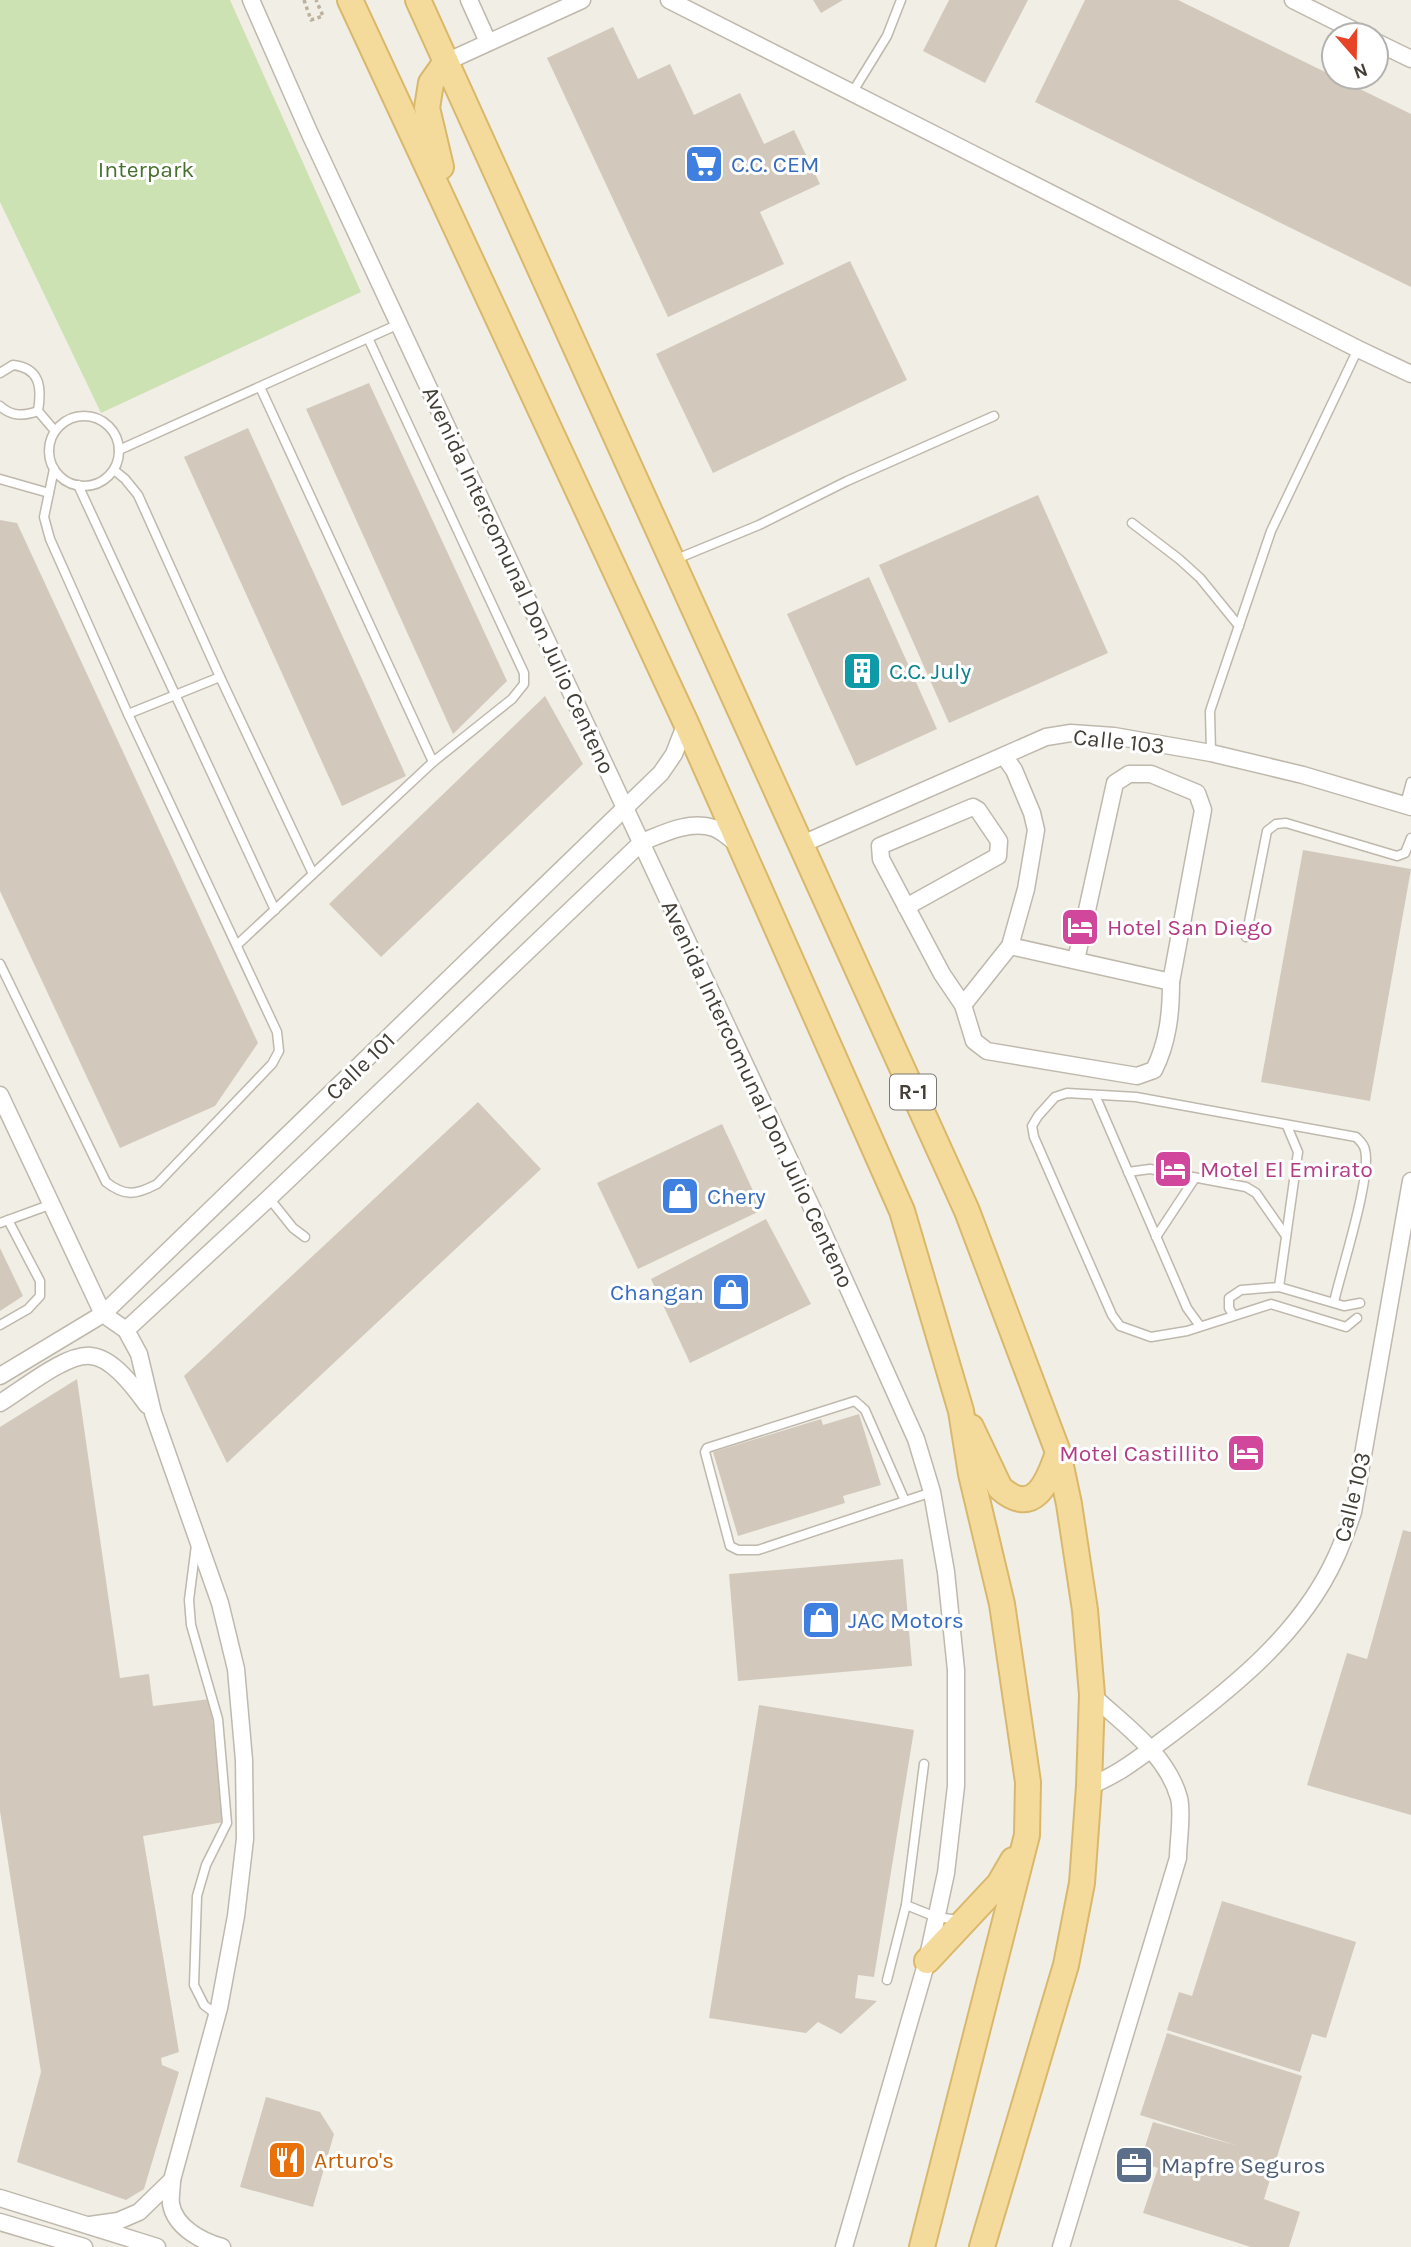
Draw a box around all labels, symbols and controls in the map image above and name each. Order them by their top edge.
north arrow [1320,21,1390,91]
text: N [1350,58,1371,84]
supermarket icon: C.C. CEM [683,143,725,185]
place label: C.C. CEM [731,151,819,178]
park label: Interpark [98,156,194,183]
street label: Avenida Intercomunal Don Julio Centeno [417,382,620,778]
building icon: C.C. July [841,650,883,692]
place label: C.C. July [889,658,972,685]
street label: Calle 103 [1072,723,1166,760]
street label: Avenida Intercomunal Don Julio Centeno [656,896,859,1292]
hotel icon: Hotel San Diego [1059,906,1101,948]
place label: Hotel San Diego [1107,914,1273,941]
street label: Calle 101 [320,1027,401,1106]
road number: R-1 [890,1074,936,1110]
hotel icon: Motel El Emirato [1152,1148,1194,1190]
place label: Motel El Emirato [1200,1156,1373,1183]
shop icon: Chery [659,1175,701,1217]
place label: Chery [707,1183,766,1210]
shop icon: Changan [710,1271,752,1313]
place label: Changan [610,1279,704,1306]
hotel icon: Motel Castillito [1225,1432,1267,1474]
place label: Motel Castillito [1059,1440,1219,1467]
street label: Calle 103 [1328,1449,1377,1545]
shop icon: JAC Motors [800,1599,842,1641]
place label: JAC Motors [848,1607,964,1634]
restaurant icon: Arturo's [266,2139,308,2181]
office icon: Mapfre Seguros [1113,2144,1155,2186]
place label: Arturo's [314,2147,394,2174]
place label: Mapfre Seguros [1161,2152,1326,2179]

